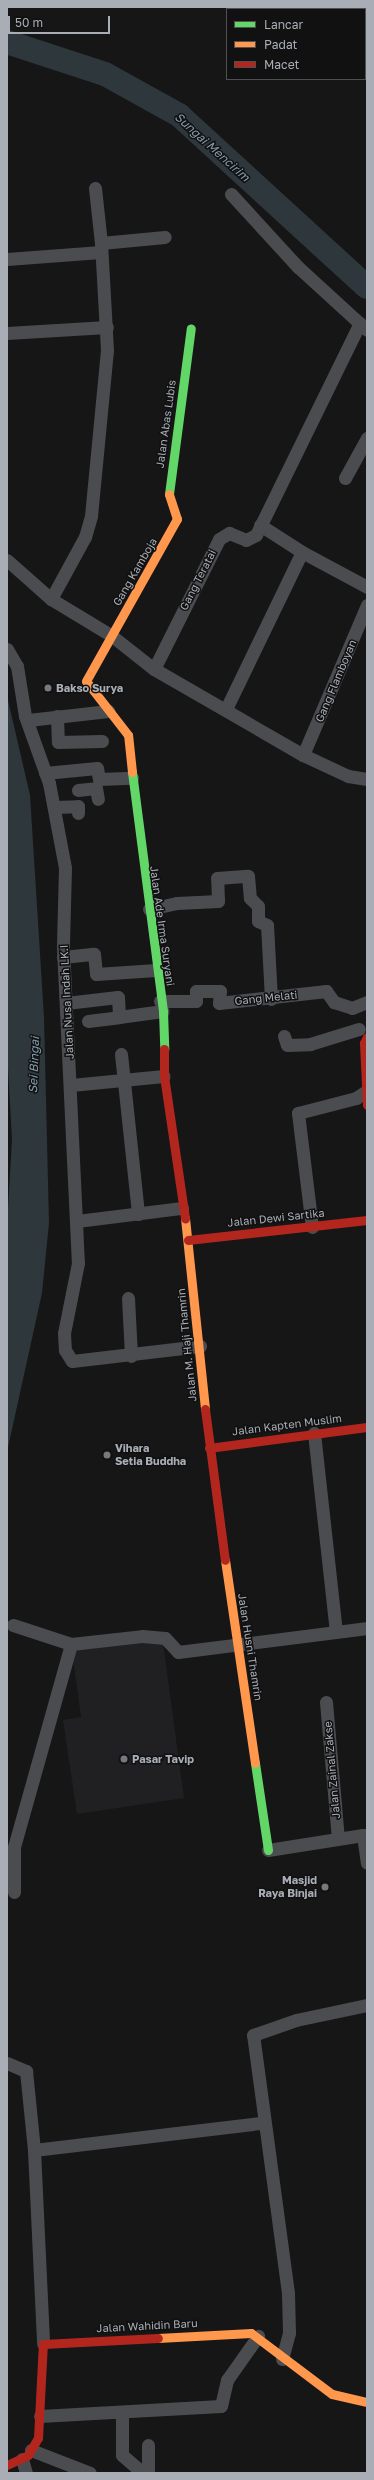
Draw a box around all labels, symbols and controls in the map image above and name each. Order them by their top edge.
scale bar [10,8,112,34]
legend [226,8,366,80]
text: 50 m [15,15,43,30]
text: Lancar [264,17,303,32]
text: Padat [264,37,297,52]
text: Macet [264,57,299,72]
water label: Sungai Mencirim [172,110,252,184]
street label: Jalan Abas Lubis [153,379,179,469]
street label: Gang Kamboja [110,536,160,608]
street label: Gang Teratai [177,547,219,613]
street label: Gang Flamboyan [313,638,359,724]
place label: Bakso Surya [56,681,123,695]
marker: Bakso Surya [43,683,53,693]
street label: Jalan Ade Irma Suryani [147,865,177,987]
street label: Jalan Nusa Indah LK.I [57,944,77,1060]
street label: Gang Melati [234,988,298,1008]
water label: Sei Bingai [26,1036,42,1094]
street label: Jalan Dewi Sartika [227,1206,325,1230]
street label: Jalan M. Haji Thamrin [174,1288,200,1402]
street label: Jalan Kapten Muslim [231,1412,343,1438]
place label: Vihara Setia Buddha [115,1442,186,1468]
marker: Vihara Setia Buddha [102,1450,112,1460]
street label: Jalan Husni Thamrin [235,1592,265,1702]
street label: Jalan Zainal Zakse [321,1721,343,1819]
place label: Pasar Tavip [132,1752,194,1766]
marker: Pasar Tavip [119,1754,129,1764]
place label: Masjid Raya Binjai [258,1874,317,1900]
marker: Masjid Raya Binjai [320,1882,330,1892]
street label: Jalan Wahidin Baru [96,2317,198,2335]

